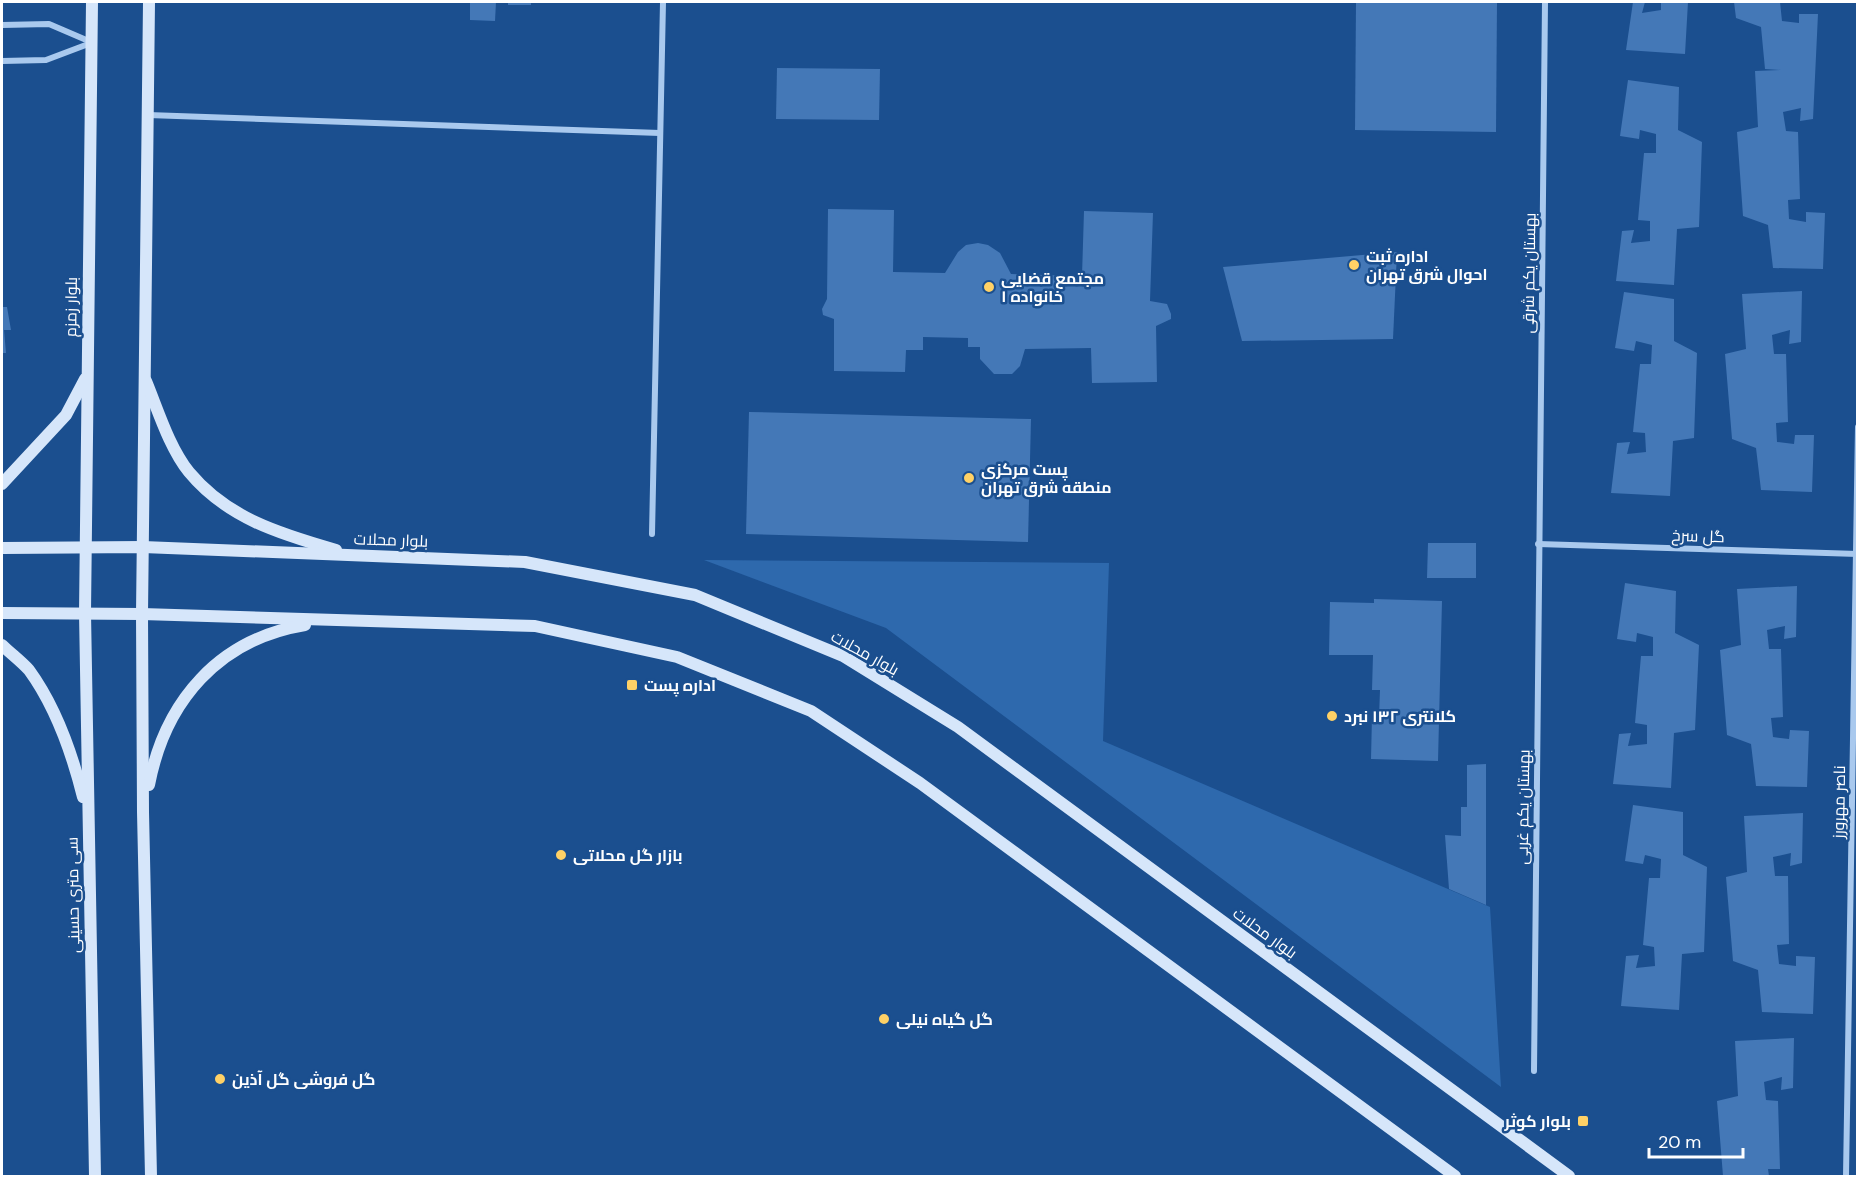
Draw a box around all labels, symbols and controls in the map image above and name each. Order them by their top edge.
street label: بهستان یکم شرقی [1517,212,1542,334]
place label: اداره ثبت احوال شرق تهران [1366,246,1487,285]
marker: اداره ثبت احوال شرق تهران [1347,258,1361,272]
place label: مجتمع قضایی خانواده ۱ [1001,268,1104,307]
street label: بلوار زمزم [60,277,83,337]
marker: مجتمع قضایی خانواده ۱ [982,280,996,294]
place label: پست مرکزی منطقه شرق تهران [981,459,1112,498]
marker: پست مرکزی منطقه شرق تهران [962,471,976,485]
street label: گل سرخ [1671,525,1725,548]
street label: بلوار محلات [353,528,429,552]
street label: بلوار محلات [827,626,903,680]
place label: اداره پست [644,675,716,697]
marker: اداره پست [625,678,639,692]
place label: کلانتری ۱۳۲ نبرد [1344,706,1456,727]
marker: کلانتری ۱۳۲ نبرد [1325,709,1339,723]
street label: بهستان یکم غربی [1511,749,1536,865]
street label: ناصر مهرورز [1828,765,1850,840]
street label: سی متری حسینی [61,837,85,953]
place label: بازار گل محلاتی [573,845,683,866]
marker: بازار گل محلاتی [554,848,568,862]
street label: بلوار محلات [1229,903,1301,963]
place label: گل گیاه نیلی [896,1009,993,1030]
marker: گل گیاه نیلی [877,1012,891,1026]
place label: گل فروشی گل آذین [232,1069,375,1090]
marker: گل فروشی گل آذین [213,1072,227,1086]
place label: بلوار کوثر [1503,1111,1571,1132]
marker: بلوار کوثر [1576,1114,1590,1128]
scale bar [1649,1121,1744,1159]
text: 20 m [1658,1130,1701,1154]

